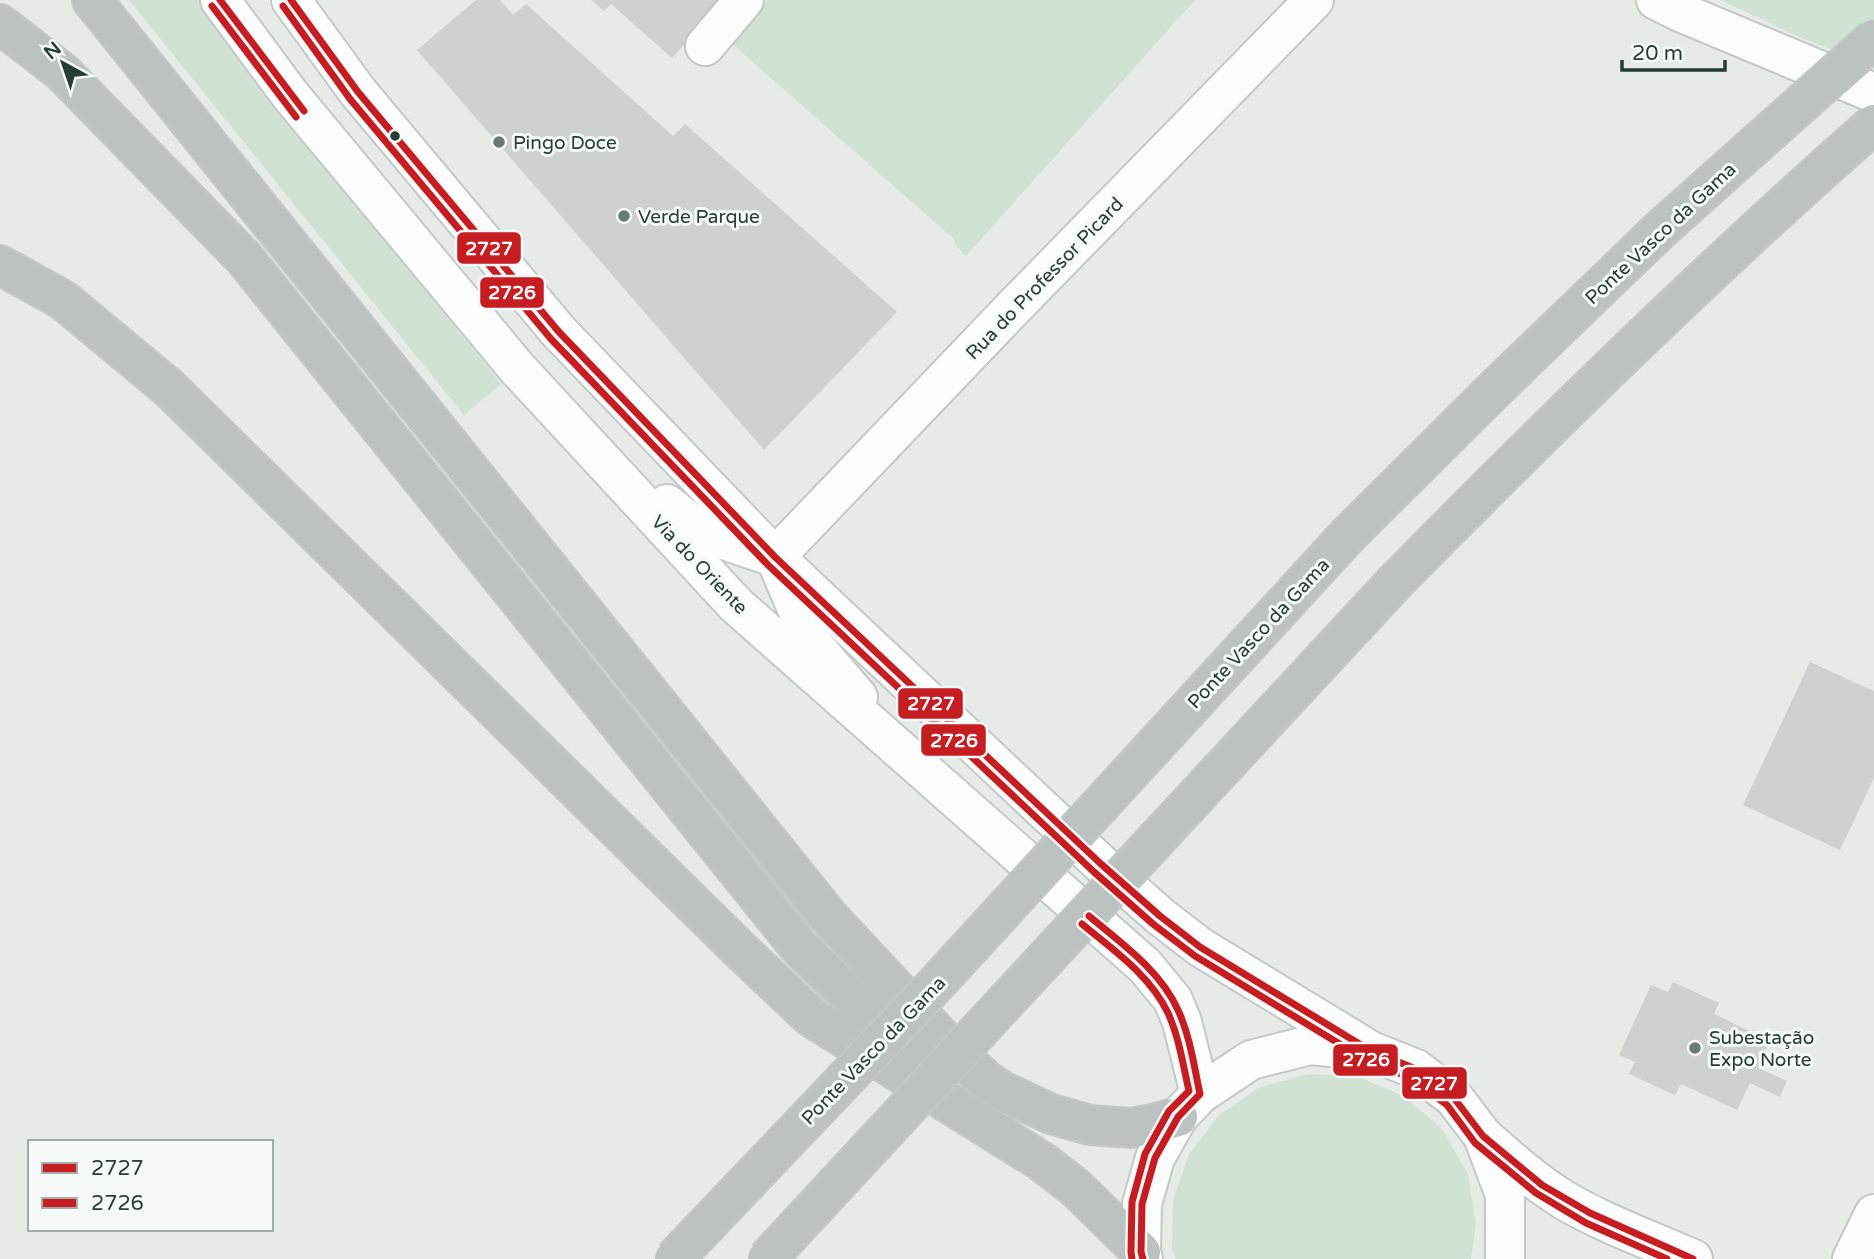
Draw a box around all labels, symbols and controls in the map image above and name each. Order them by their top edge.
north arrow [28,28,98,98]
scale bar [1622,28,1725,72]
text: N [40,37,66,64]
text: 20 m [1632,41,1683,66]
unlabelled marker [388,129,402,143]
place label: Pingo Doce [513,132,617,154]
marker: Pingo Doce [491,134,507,150]
street label: Ponte Vasco da Gama [1581,158,1740,309]
street label: Rua do Professor Picard [961,193,1128,364]
place label: Verde Parque [638,206,760,228]
marker: Verde Parque [616,208,632,224]
line badge: 2727 [456,231,522,265]
text: 2727 [465,238,513,260]
line badge: 2726 [479,276,545,309]
text: 2726 [488,282,536,304]
street label: Via do Oriente [647,511,752,619]
street label: Ponte Vasco da Gama [1183,554,1334,713]
line badge: 2727 [897,687,964,720]
text: 2727 [907,693,955,715]
line badge: 2726 [920,723,987,757]
text: 2726 [930,730,978,752]
street label: Ponte Vasco da Gama [797,972,950,1129]
place label: Subestação Expo Norte [1709,1027,1814,1071]
marker: Subestação Expo Norte [1687,1040,1703,1056]
line badge: 2726 [1332,1043,1399,1077]
text: 2726 [1342,1049,1390,1071]
line badge: 2727 [1401,1066,1468,1100]
text: 2727 [1410,1073,1458,1095]
legend [28,1140,273,1231]
text: 2727 [91,1156,144,1181]
text: 2726 [91,1191,144,1216]

